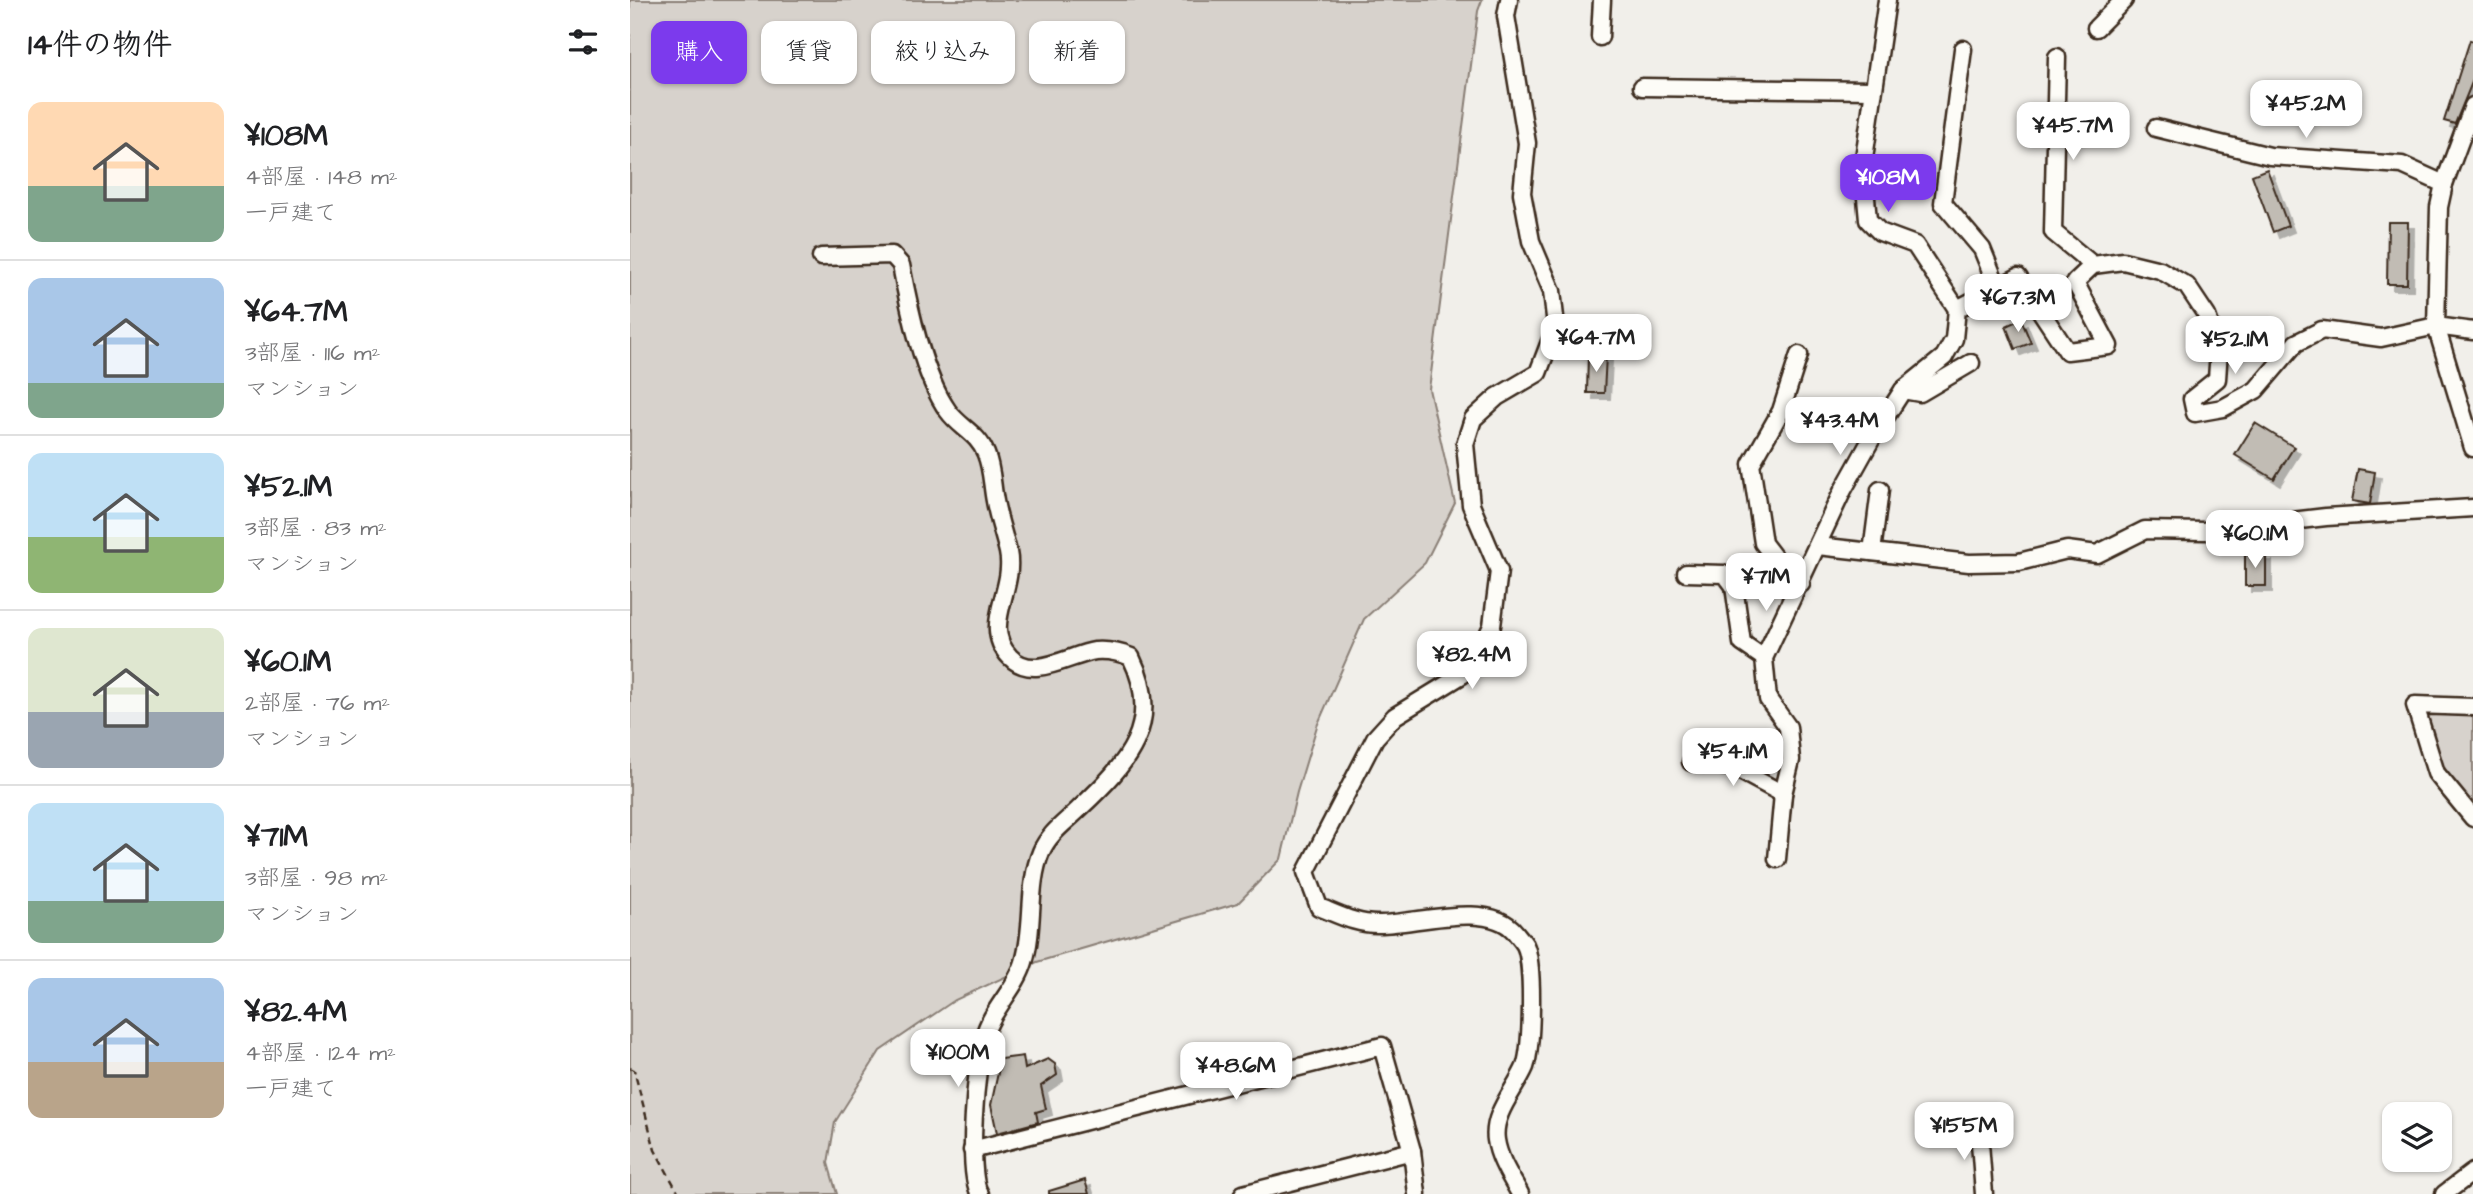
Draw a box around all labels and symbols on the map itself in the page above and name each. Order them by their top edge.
pin: ¥45.2M [2249,80,2363,140]
pin: ¥45.7M [2016,102,2130,162]
pin: ¥108M [1839,154,1937,214]
pin: ¥67.3M [1961,274,2075,334]
pin: ¥64.7M [1539,314,1653,374]
pin: ¥52.1M [2178,316,2292,376]
pin: ¥43.4M [1783,398,1897,457]
pin: ¥60.1M [2198,510,2312,570]
pin: ¥71M [1725,554,1807,613]
pin: ¥82.4M [1415,632,1529,691]
pin: ¥54.1M [1676,728,1790,788]
pin: ¥100M [909,1030,1007,1089]
pin: ¥48.6M [1179,1042,1293,1102]
pin: ¥155M [1915,1102,2013,1162]

